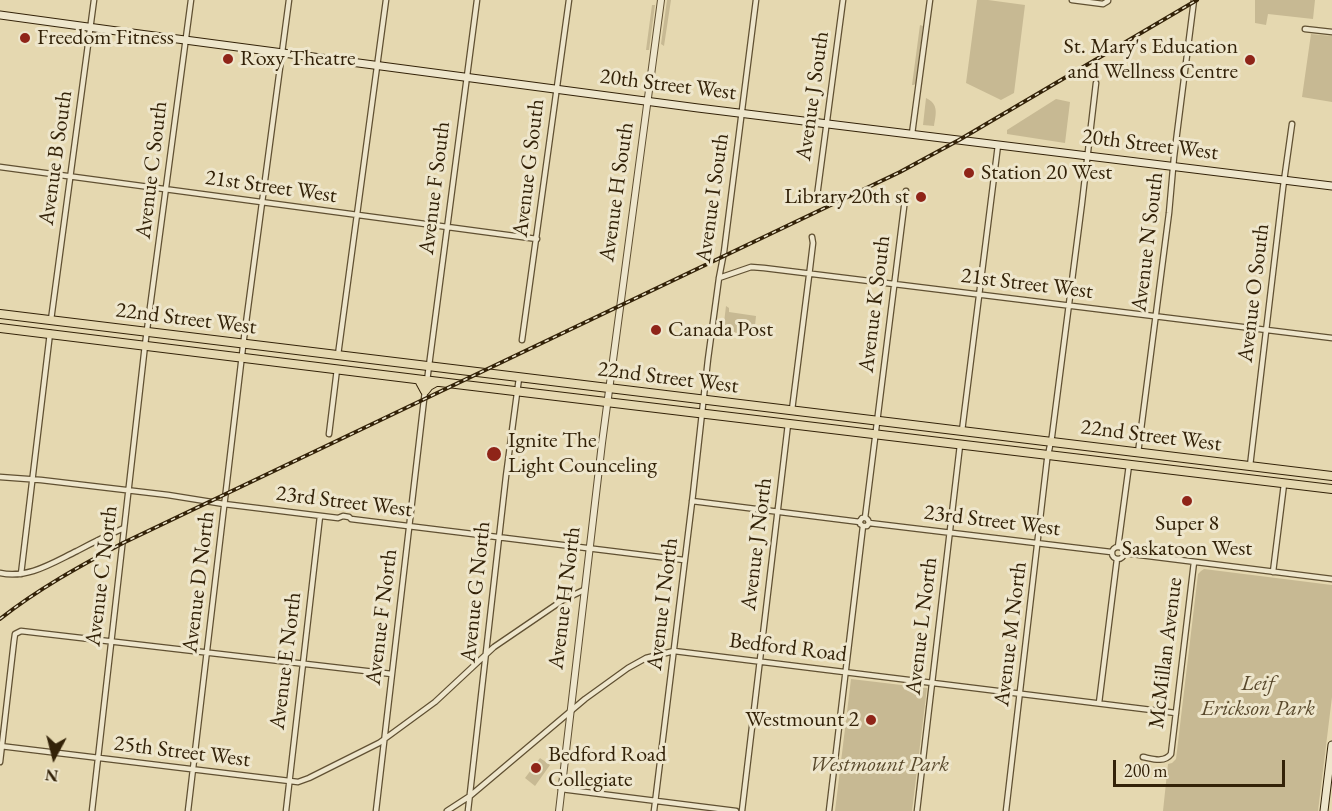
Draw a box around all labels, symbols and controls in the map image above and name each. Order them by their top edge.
place label: Freedom Fitness [37,25,174,51]
street label: Avenue J South [791,30,835,162]
marker: Freedom Fitness [18,31,32,45]
place label: St. Mary's Education and Wellness Centre [1064,34,1238,86]
place label: Roxy Theatre [240,46,356,72]
marker: Roxy Theatre [221,52,235,66]
marker: St. Mary's Education and Wellness Centre [1243,53,1257,67]
street label: 20th Street West [598,64,738,106]
street label: Avenue B South [33,89,79,227]
street label: Avenue G South [507,97,551,239]
street label: Avenue C South [130,100,174,240]
street label: Avenue F South [414,120,456,256]
street label: Avenue H South [594,120,640,264]
street label: 20th Street West [1080,124,1220,166]
street label: Avenue I South [691,132,735,264]
place label: Station 20 West [981,160,1112,186]
street label: 21st Street West [203,165,339,209]
marker: Station 20 West [962,166,976,180]
street label: Avenue N South [1126,171,1170,313]
place label: Library 20th st [784,184,909,210]
marker: Library 20th st [914,190,928,204]
street label: Avenue O South [1232,222,1276,364]
street label: Avenue K South [853,234,897,374]
street label: 21st Street West [959,263,1095,305]
street label: 22nd Street West [114,297,258,341]
place label: Canada Post [668,317,773,343]
marker: Canada Post [649,323,663,337]
street label: 22nd Street West [596,356,740,400]
street label: 22nd Street West [1079,414,1223,458]
place label: Ignite The Light Counceling [508,428,657,480]
marker: Ignite The Light Counceling [485,445,503,463]
street label: Avenue J North [736,476,778,612]
street label: 23rd Street West [274,481,414,523]
marker: Super 8 Saskatoon West [1180,494,1194,508]
street label: 23rd Street West [922,500,1062,542]
street label: Avenue C North [80,504,124,648]
street label: Avenue D North [177,510,221,654]
place label: Super 8 Saskatoon West [1122,511,1252,562]
street label: Avenue G North [455,520,497,664]
street label: Avenue H North [543,525,587,671]
street label: Avenue I North [642,536,684,672]
street label: Avenue F North [361,547,403,687]
street label: Avenue L North [900,556,944,696]
street label: Avenue M North [989,560,1033,708]
street label: McMillan Avenue [1144,576,1188,730]
street label: Avenue E North [264,591,308,731]
street label: Bedford Road [727,628,849,668]
park label: Leif Erickson Park [1201,671,1315,722]
place label: Westmount 2 [745,707,859,733]
marker: Westmount 2 [864,713,878,727]
north arrow [24,727,84,787]
street label: 25th Street West [112,731,252,773]
place label: Bedford Road Collegiate [548,742,667,794]
scale bar [1116,748,1288,786]
park label: Westmount Park [809,752,949,778]
text: 200 m [1124,759,1168,782]
marker: Bedford Road Collegiate [529,761,543,775]
text: N [44,764,59,787]

